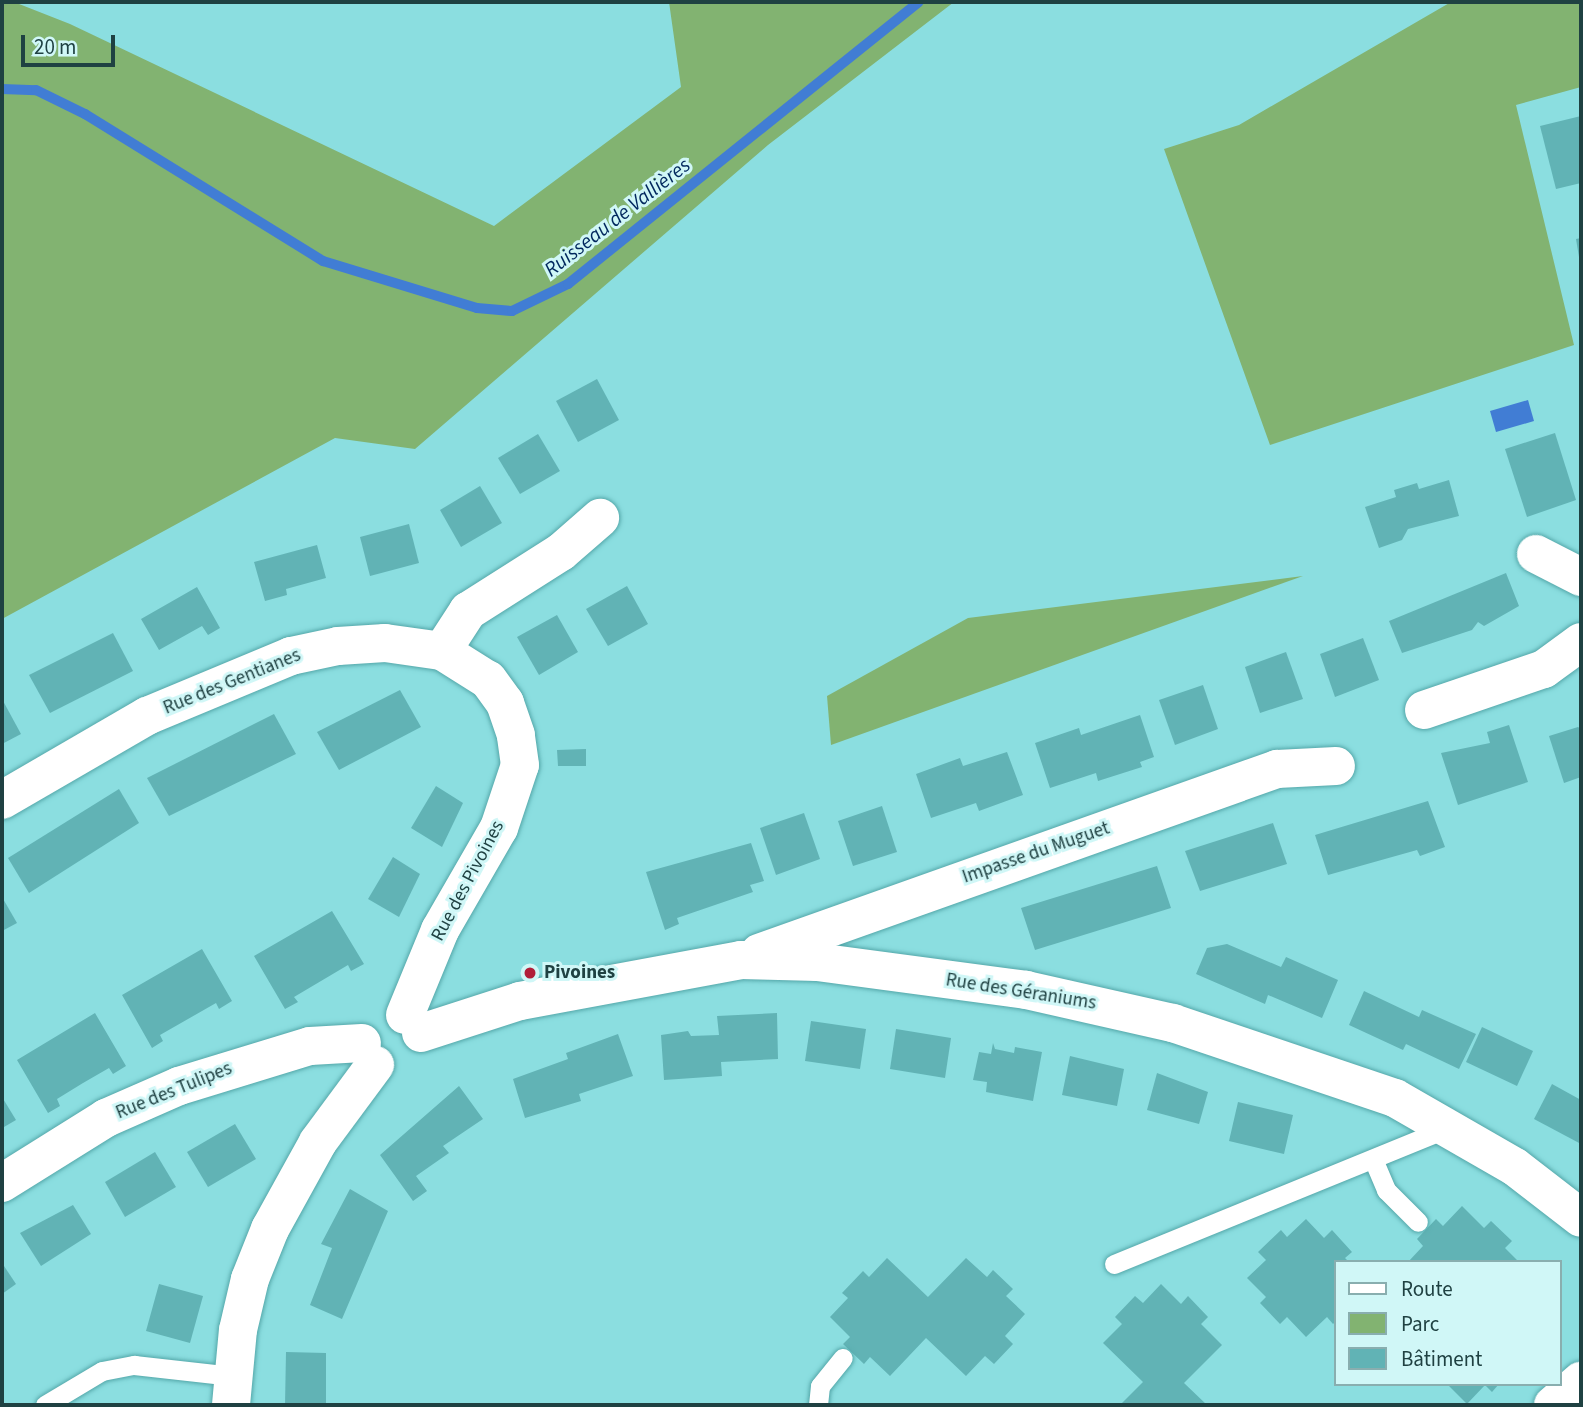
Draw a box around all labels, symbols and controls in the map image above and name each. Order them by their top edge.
scale bar [24,21,119,65]
text: 20 m [34,32,76,62]
water label: Ruisseau de Vallières [539,152,695,282]
street label: Rue des Gentianes [160,644,304,720]
street label: Rue des Pivoines [427,817,509,945]
street label: Impasse du Muguet [959,817,1113,889]
place label: Pivoines [544,962,615,984]
marker: Pivoines [522,965,538,981]
street label: Rue des Géraniums [944,969,1098,1015]
street label: Rue des Tulipes [113,1057,235,1125]
legend [1334,1260,1562,1386]
text: Route [1401,1274,1453,1304]
text: Parc [1401,1309,1439,1339]
text: Bâtiment [1401,1344,1482,1374]

